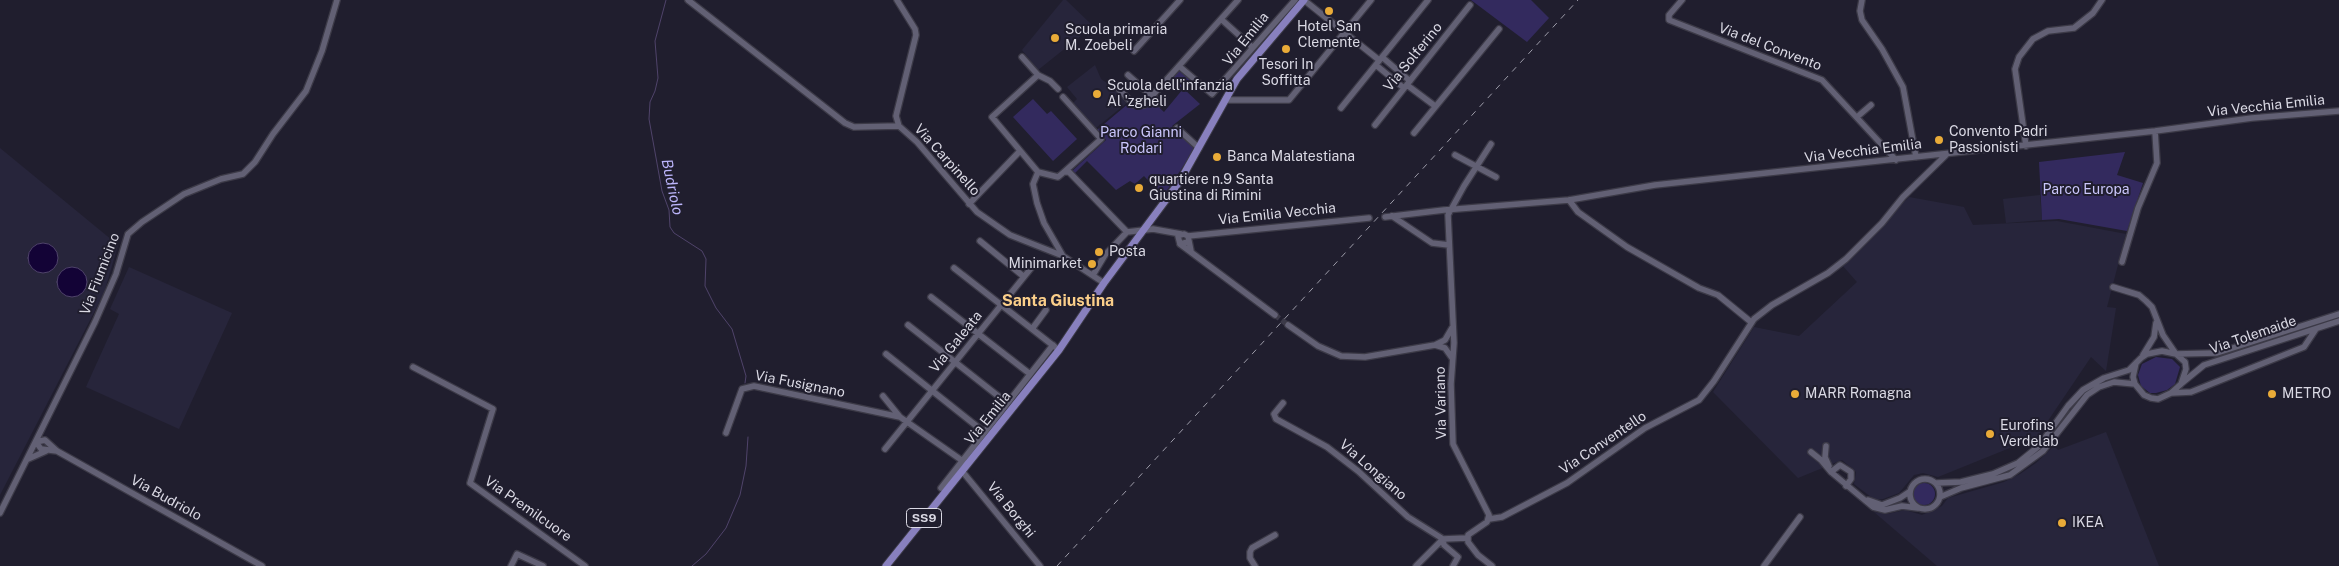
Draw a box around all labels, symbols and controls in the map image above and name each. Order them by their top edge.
marker: Hotel San Clemente [1323,5,1335,17]
street label: Via Emilia [1219,9,1273,69]
place label: Hotel San Clemente [1297,19,1361,52]
street label: Via Solferino [1380,19,1446,95]
street label: Via del Convento [1716,20,1824,74]
place label: Scuola primaria M. Zoebeli [1065,22,1167,54]
marker: Scuola primaria M. Zoebeli [1049,32,1061,44]
marker: Tesori In Soffitta [1280,43,1292,55]
place label: Tesori In Soffitta [1259,57,1313,90]
place label: Scuola dell'infanzia Al 'zgheli [1107,78,1233,110]
marker: Scuola dell'infanzia Al 'zgheli [1091,88,1103,100]
street label: Via Vecchia Emilia [2206,91,2326,121]
street label: Via Carpinello [910,121,984,199]
place label: Convento Padri Passionisti [1949,124,2047,156]
park label: Parco Gianni Rodari [1100,125,1182,158]
marker: Convento Padri Passionisti [1933,134,1945,146]
street label: Via Vecchia Emilia [1803,135,1923,167]
place label: Banca Malatestiana [1227,149,1355,165]
marker: Banca Malatestiana [1211,151,1223,163]
water label: Budriolo [657,157,687,217]
place label: quartiere n.9 Santa Giustina di Rimini [1149,172,1273,204]
marker: quartiere n.9 Santa Giustina di Rimini [1133,182,1145,194]
park label: Parco Europa [2043,182,2129,198]
street label: Via Emilia Vecchia [1217,199,1337,229]
street label: Via Fiumicino [77,231,123,317]
place label: Posta [1109,244,1146,260]
marker: Posta [1093,246,1105,258]
place label: Minimarket [1009,256,1082,272]
marker: Minimarket [1086,258,1098,270]
district label: Santa Giustina [1002,291,1114,311]
street label: Via Galeata [926,308,986,376]
street label: Via Tolemaide [2207,312,2299,358]
street label: Via Variano [1432,366,1450,440]
street label: Via Fusignano [754,367,846,401]
place label: MARR Romagna [1805,386,1911,402]
place label: METRO [2282,386,2331,402]
street label: Via Emilia [961,388,1015,448]
marker: MARR Romagna [1789,388,1801,400]
marker: METRO [2266,388,2278,400]
street label: Via Conventello [1556,408,1650,478]
place label: Eurofins Verdelab [2000,418,2059,451]
marker: Eurofins Verdelab [1984,428,1996,440]
street label: Via Longiano [1336,436,1410,504]
street label: Via Budriolo [128,472,204,524]
street label: Via Premilcuore [481,473,575,545]
street label: Via Borghi [983,479,1039,541]
road number: SS9 [906,508,942,528]
place label: IKEA [2072,515,2104,531]
marker: IKEA [2056,517,2068,529]

